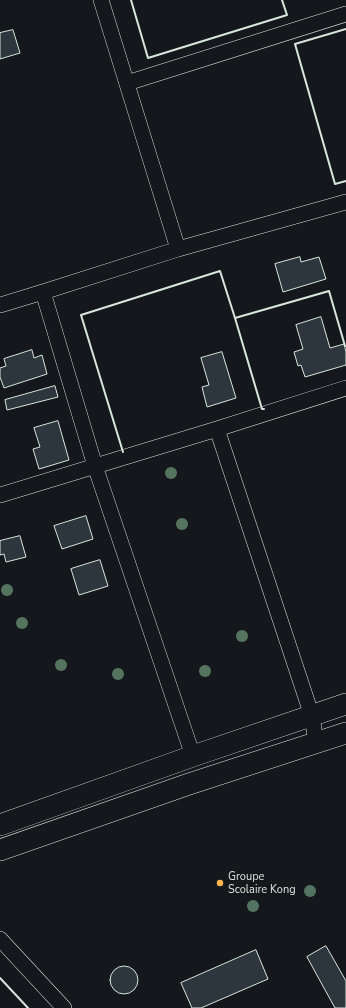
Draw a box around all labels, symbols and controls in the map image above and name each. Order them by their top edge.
place label: Groupe Scolaire Kong [228,870,296,896]
marker: Groupe Scolaire Kong [215,878,225,888]

